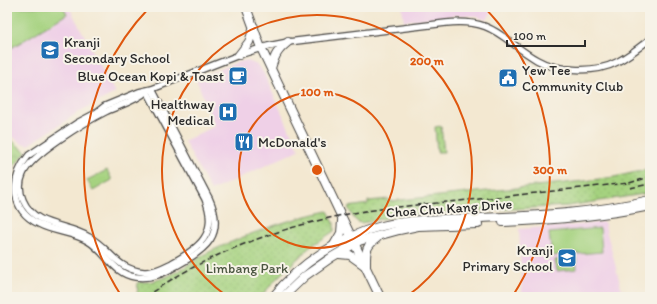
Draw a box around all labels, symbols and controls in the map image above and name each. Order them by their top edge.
scale bar [507,22,585,48]
text: 100 m [513,29,546,43]
place label: Kranji Secondary School [64,34,170,67]
school or university icon: Kranji Secondary School [39,39,61,61]
text: 200 m [410,54,445,68]
place label: Yew Tee Community Club [522,62,623,95]
cafe icon: Blue Ocean Kopi & Toast [227,65,249,87]
public building icon: Yew Tee Community Club [497,67,519,89]
place label: Blue Ocean Kopi & Toast [77,68,224,85]
text: 100 m [300,85,334,99]
place label: Healthway Medical [151,96,214,129]
hospital icon: Healthway Medical [217,101,239,123]
restaurant icon: McDonald's [233,131,255,153]
place label: McDonald's [258,134,327,151]
centre of rings [310,163,324,177]
text: 300 m [533,163,568,177]
street label: Choa Chu Kang Drive [385,196,513,221]
place label: Kranji Primary School [463,242,553,275]
school or university icon: Kranji Primary School [556,247,578,269]
park label: Limbang Park [206,260,289,277]

